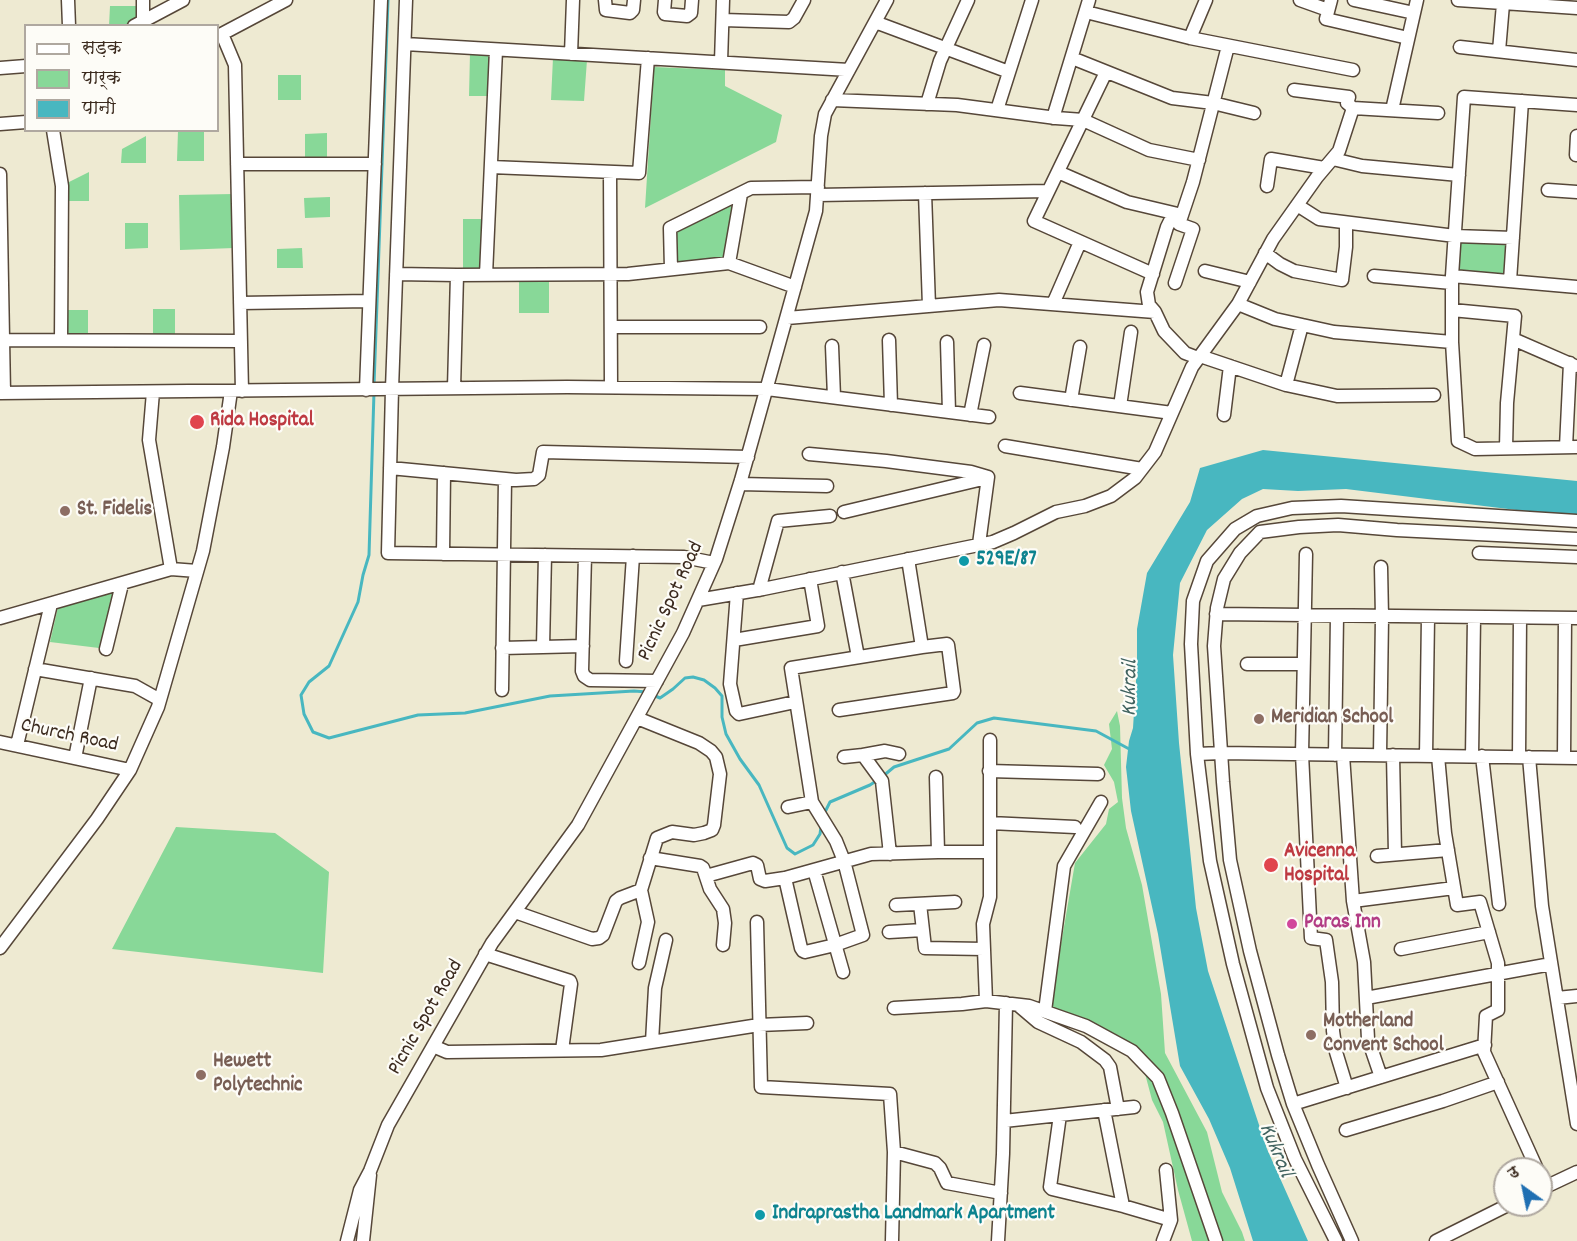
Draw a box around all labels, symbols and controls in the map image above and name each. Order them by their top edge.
legend [24,24,219,132]
text: सड़क [82,37,122,62]
text: पार्क [82,67,121,92]
text: पानी [82,97,116,122]
place label: Rida Hospital [210,409,314,435]
marker: Rida Hospital [188,413,206,431]
place label: St. Fidelis [77,498,152,524]
marker: St. Fidelis [58,504,72,518]
street label: Picnic Spot Road [633,538,711,666]
place label: 529E/87 [976,548,1037,574]
marker: 529E/87 [957,554,971,568]
water label: Kukrail [1118,660,1146,716]
place label: Meridian School [1271,706,1393,732]
marker: Meridian School [1252,712,1266,726]
street label: Church Road [18,714,120,760]
place label: Avicenna Hospital [1284,840,1355,890]
marker: Avicenna Hospital [1262,856,1280,874]
place label: Paras Inn [1304,911,1381,937]
marker: Paras Inn [1285,917,1299,931]
street label: Picnic Spot Road [384,956,470,1080]
place label: Motherland Convent School [1323,1010,1444,1060]
marker: Motherland Convent School [1304,1028,1318,1042]
place label: Hewett Polytechnic [213,1050,302,1100]
marker: Hewett Polytechnic [194,1068,208,1082]
water label: Kukrail [1251,1120,1297,1182]
north arrow [1493,1157,1553,1217]
text: उ [1504,1161,1524,1185]
place label: Indraprastha Landmark Apartment [772,1202,1055,1228]
marker: Indraprastha Landmark Apartment [753,1208,767,1222]

